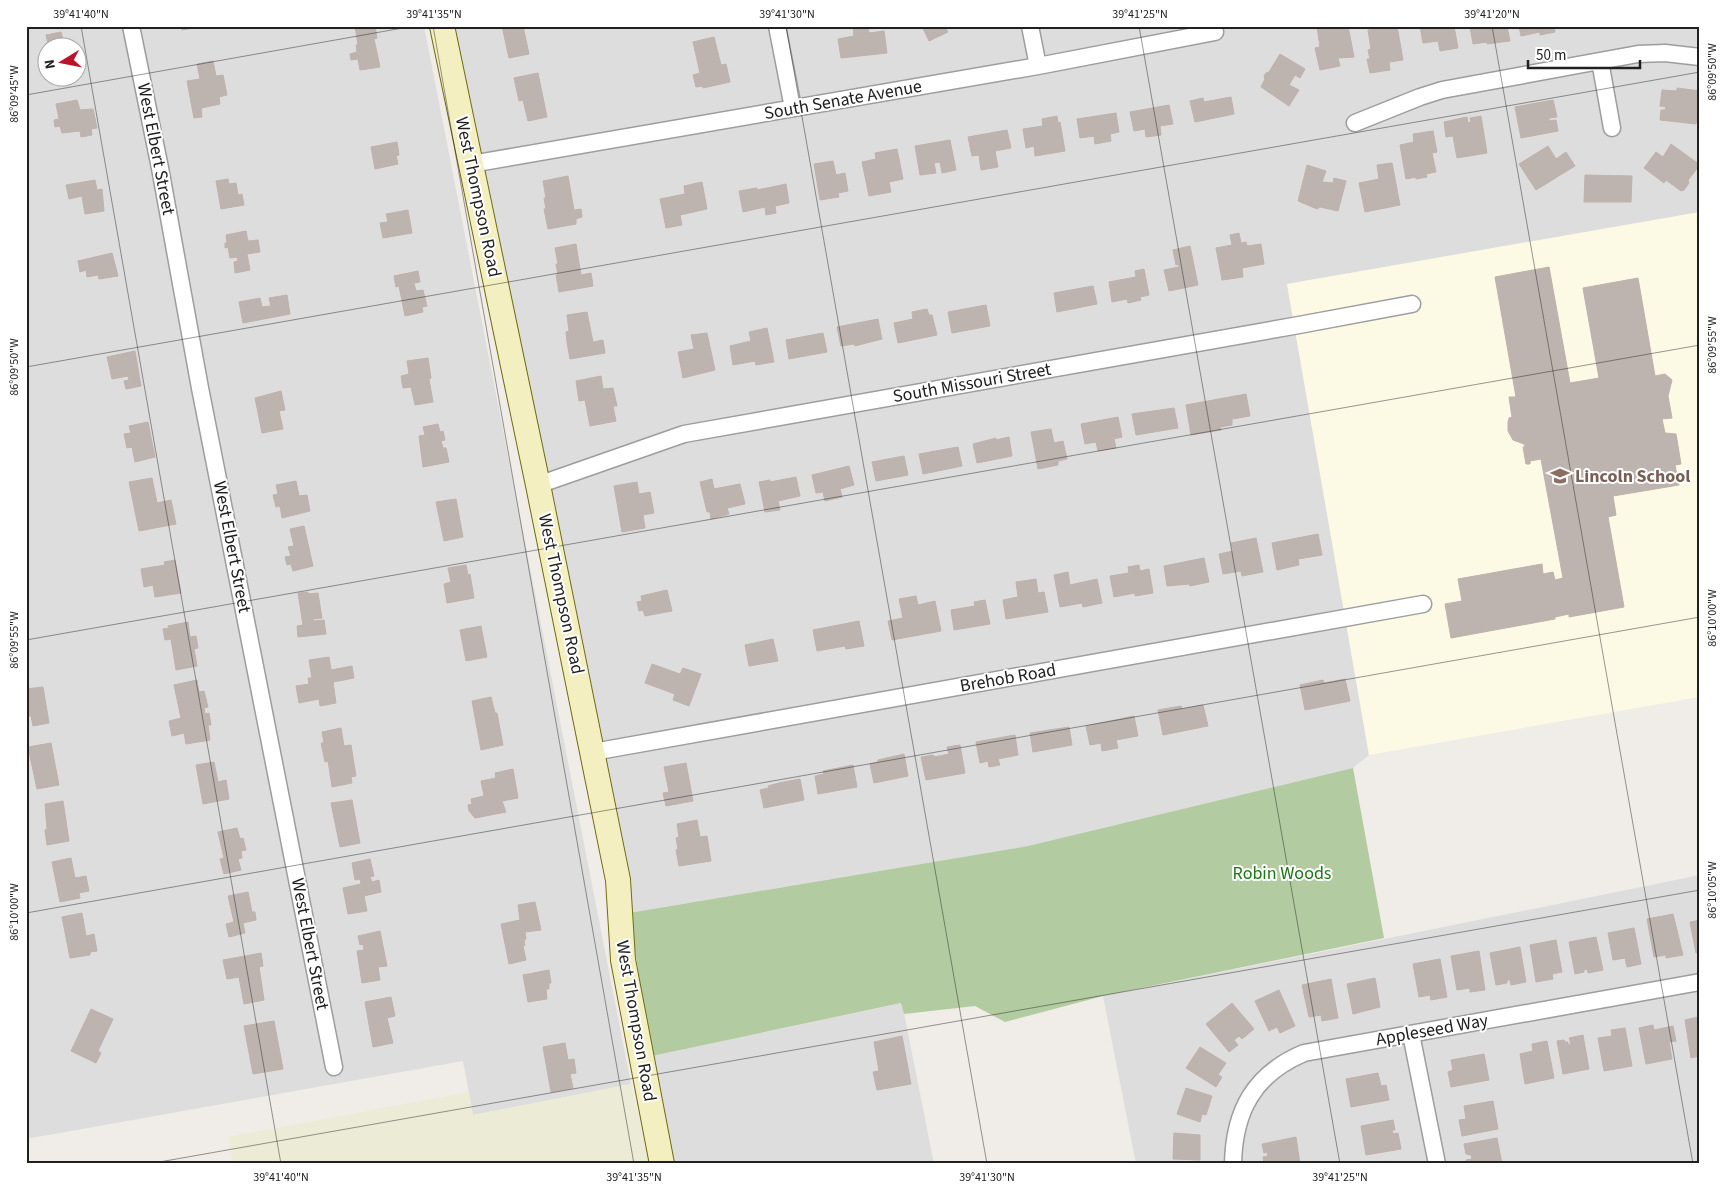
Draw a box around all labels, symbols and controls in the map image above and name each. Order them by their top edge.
text: 39°41'40"N [53,6,109,23]
text: 39°41'35"N [406,6,462,23]
text: 39°41'30"N [759,6,815,23]
text: 39°41'25"N [1112,6,1168,23]
text: 39°41'20"N [1464,6,1520,23]
north arrow [38,38,88,88]
scale bar [1528,38,1641,70]
text: 86°09'50"W [1704,43,1721,101]
text: 50 m [1536,45,1566,66]
text: N [40,58,61,70]
text: 86°09'45"W [6,65,23,123]
street label: South Senate Avenue [762,74,924,126]
street label: West Elbert Street [131,81,181,217]
street label: West Thompson Road [449,114,507,280]
text: 86°09'55"W [1704,316,1721,374]
text: 86°09'50"W [6,338,23,396]
street label: South Missouri Street [891,357,1053,409]
place label: Lincoln School [1575,464,1690,489]
school or university icon: Lincoln School [1549,465,1571,487]
street label: West Elbert Street [207,479,257,615]
street label: West Thompson Road [532,511,590,677]
text: 86°10'00"W [1704,589,1721,647]
text: 86°09'55"W [6,611,23,669]
street label: Brehob Road [958,657,1058,699]
park label: Robin Woods [1233,861,1331,886]
text: 86°10'05"W [1704,861,1721,919]
street label: West Elbert Street [285,876,335,1012]
text: 86°10'00"W [6,883,23,941]
street label: West Thompson Road [610,938,662,1104]
street label: Appleseed Way [1374,1008,1491,1052]
text: 39°41'40"N [253,1169,309,1186]
text: 39°41'35"N [606,1169,662,1186]
text: 39°41'30"N [959,1169,1015,1186]
text: 39°41'25"N [1312,1169,1368,1186]

